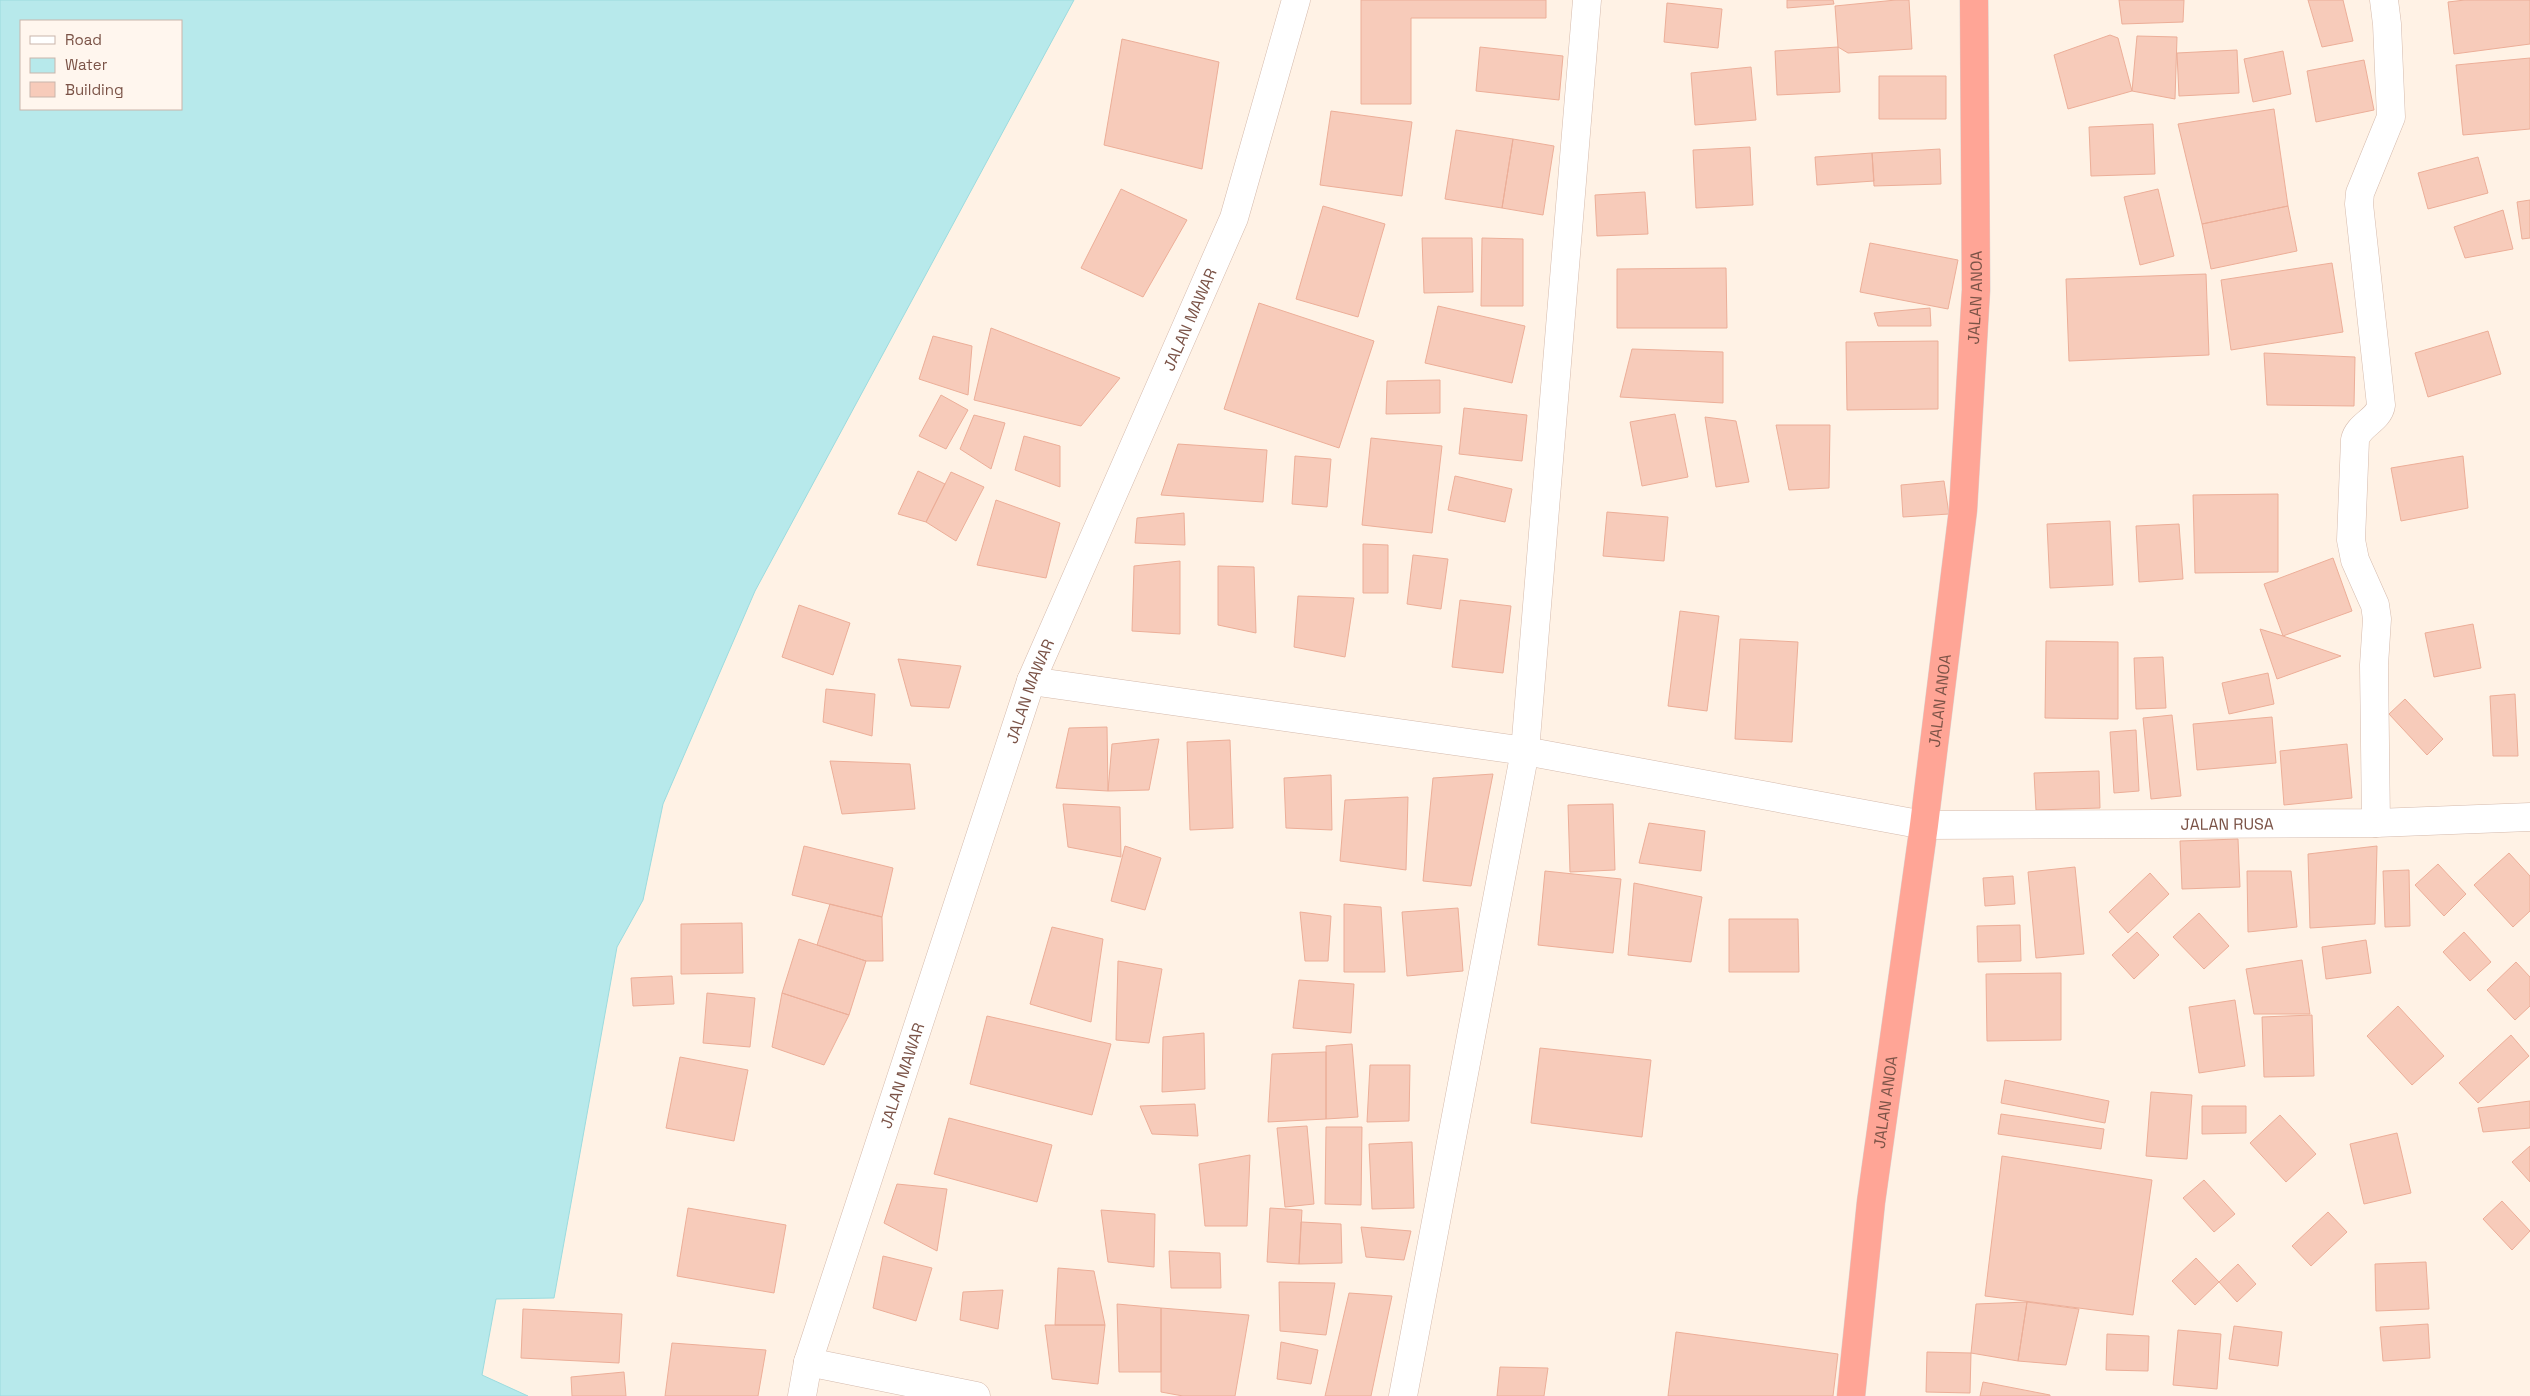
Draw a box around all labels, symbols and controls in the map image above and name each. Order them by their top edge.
legend [20,20,182,110]
text: Road [65,30,102,49]
text: Water [65,55,108,74]
text: Building [65,80,124,99]
street label: JALAN ANOA [1962,251,1987,345]
street label: JALAN MAWAR [1158,265,1221,374]
street label: JALAN MAWAR [1001,636,1059,746]
street label: JALAN ANOA [1923,653,1956,749]
street label: JALAN RUSA [2181,813,2274,834]
street label: JALAN MAWAR [875,1020,929,1131]
street label: JALAN ANOA [1868,1054,1902,1150]

